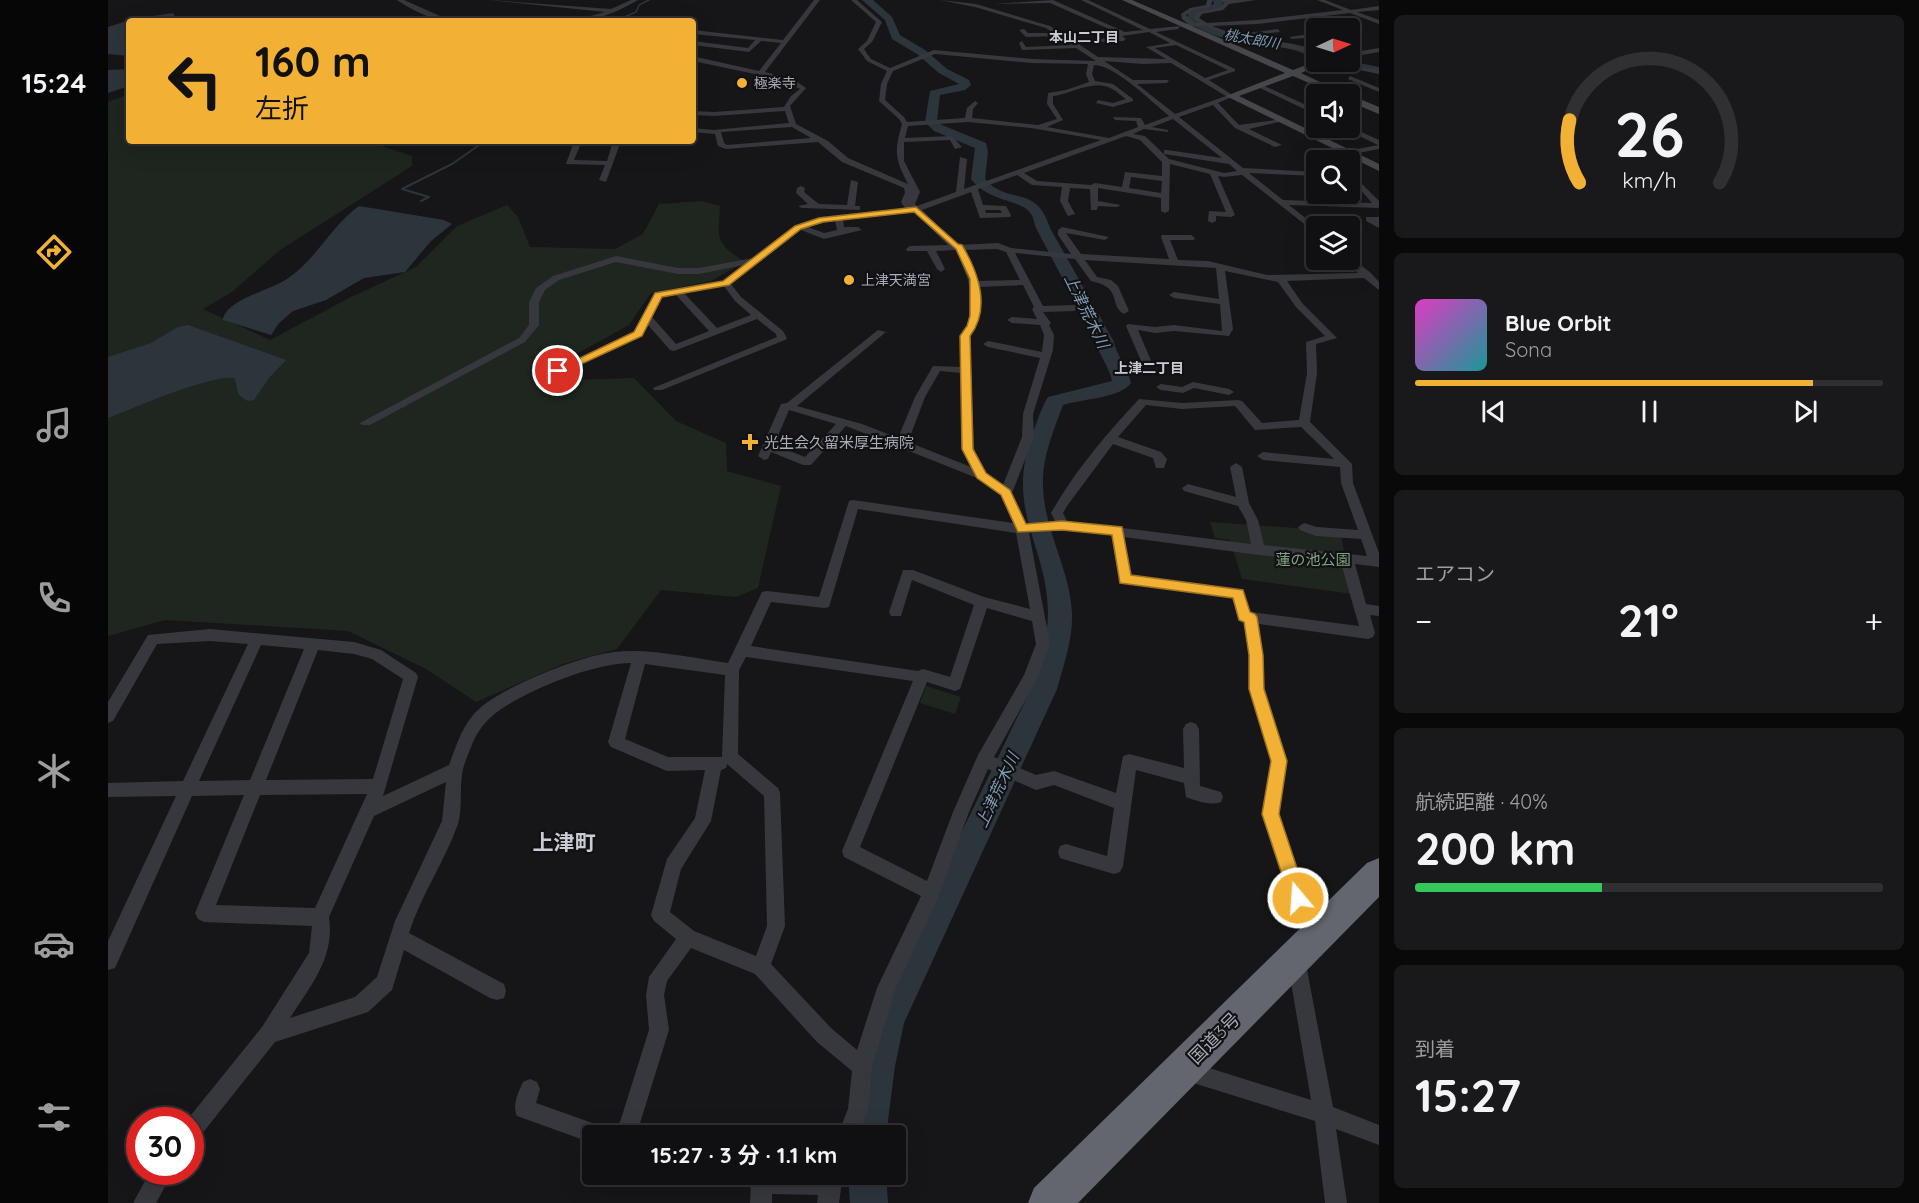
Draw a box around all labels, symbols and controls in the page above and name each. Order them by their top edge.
north arrow [1306,18,1360,72]
map controls [1306,18,1360,270]
water label: 桃太郎川 [1223,25,1283,53]
district label: 本山二丁目 [1049,28,1119,46]
text: 160 m [255,35,371,88]
icon: left [156,42,234,120]
text: 15:24 [22,66,86,100]
place label: 極楽寺 [754,74,796,92]
marker: 極楽寺 [735,76,749,90]
button: sound [1306,84,1360,138]
text: 左折 [255,91,309,125]
text: 26 [1614,95,1684,173]
button: search [1306,150,1360,204]
text: km/h [1622,168,1676,194]
button: layers [1306,216,1360,270]
icon: directions [33,231,75,273]
place label: 上津天満宮 [861,271,931,289]
water label: 上津荒木川 [1060,271,1114,353]
marker: 上津天満宮 [842,273,856,287]
text: Blue Orbit [1505,309,1611,337]
text: Sona [1505,337,1552,362]
pin [532,345,583,396]
icon: arrive [541,354,574,387]
district label: 上津二丁目 [1114,359,1184,377]
icon: previous [1477,395,1510,428]
icon: pause [1633,395,1666,428]
icon: next [1789,395,1822,428]
icon: music [33,404,75,446]
marker: 光生会久留米厚生病院 [741,433,759,451]
place label: 光生会久留米厚生病院 [764,433,914,452]
park label: 蓮の池公園 [1275,550,1351,569]
text: エアコン [1415,561,1495,586]
icon: phone [33,577,75,619]
text: 21° [1618,592,1679,648]
text: − [1415,600,1432,641]
text: + [1864,600,1883,641]
water label: 上津荒木川 [971,748,1024,830]
icon: climate [33,750,75,792]
text: 航続距離 · 40% [1415,789,1548,814]
text: 200 km [1415,820,1576,876]
district label: 上津町 [533,829,596,855]
position arrow [1266,866,1330,930]
icon: car [33,923,75,965]
street label: 国道3号 [1183,1007,1245,1069]
text: 到着 [1415,1036,1455,1061]
text: 15:27 [1415,1067,1521,1123]
icon: filters [33,1096,75,1138]
speed limit sign: 30 [126,1107,204,1185]
text: 15:27 · 3 分 · 1.1 km [651,1141,837,1169]

